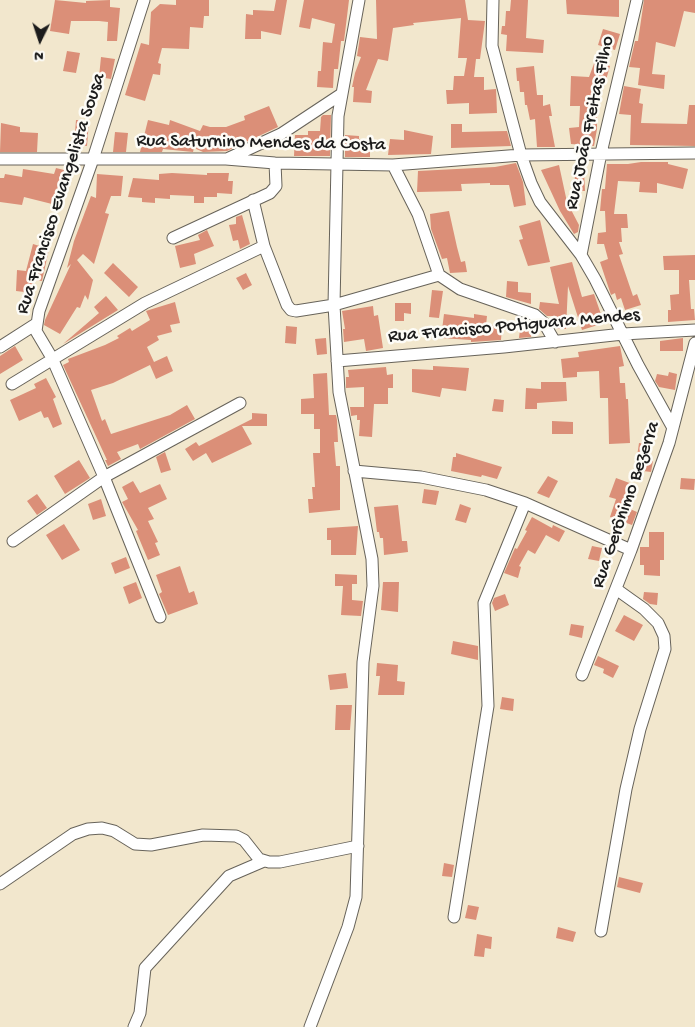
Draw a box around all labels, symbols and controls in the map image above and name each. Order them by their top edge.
north arrow [15,15,65,65]
street label: Rua João Freitas Filho [561,34,621,212]
text: N [34,47,44,64]
street label: Rua Francisco Evangelista Sousa [12,71,112,317]
street label: Rua Saturnino Mendes da Costa [136,130,386,158]
street label: Rua Francisco Potiguara Mendes [387,305,641,349]
street label: Rua Gerônimo Bezerra [588,419,666,591]

